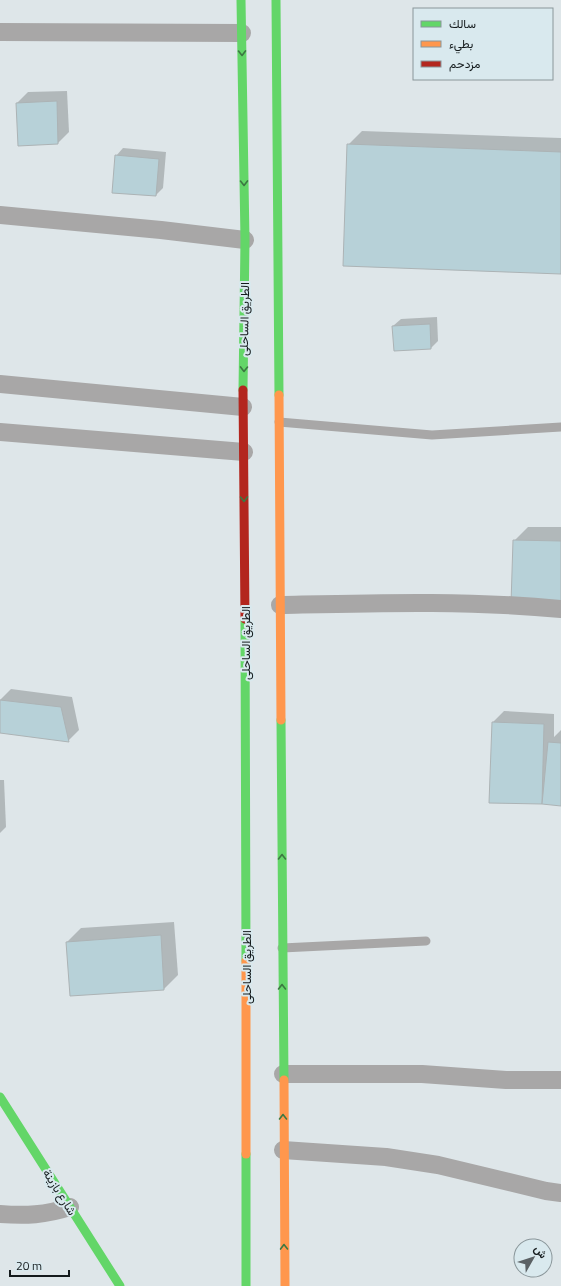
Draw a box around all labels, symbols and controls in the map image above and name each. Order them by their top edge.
legend [413,8,553,80]
text: سالك [449,14,476,33]
text: بطيء [449,34,473,54]
one-way arrow [238,50,246,56]
text: مزدحم [449,54,480,73]
one-way arrow [240,180,248,186]
street label: الطريق الساحلى [234,282,254,356]
one-way arrow [240,366,248,372]
one-way arrow [240,496,248,502]
street label: الطريق الساحلى [236,606,255,680]
one-way arrow [278,854,286,860]
street label: الطريق الساحلى [237,930,256,1004]
one-way arrow [278,984,286,990]
one-way arrow [279,1114,287,1120]
street label: شارع بازينة [38,1165,82,1219]
north arrow [513,1238,553,1278]
text: ش [530,1242,551,1262]
one-way arrow [280,1244,288,1250]
scale bar [10,1252,69,1278]
text: 20 m [16,1256,42,1275]

